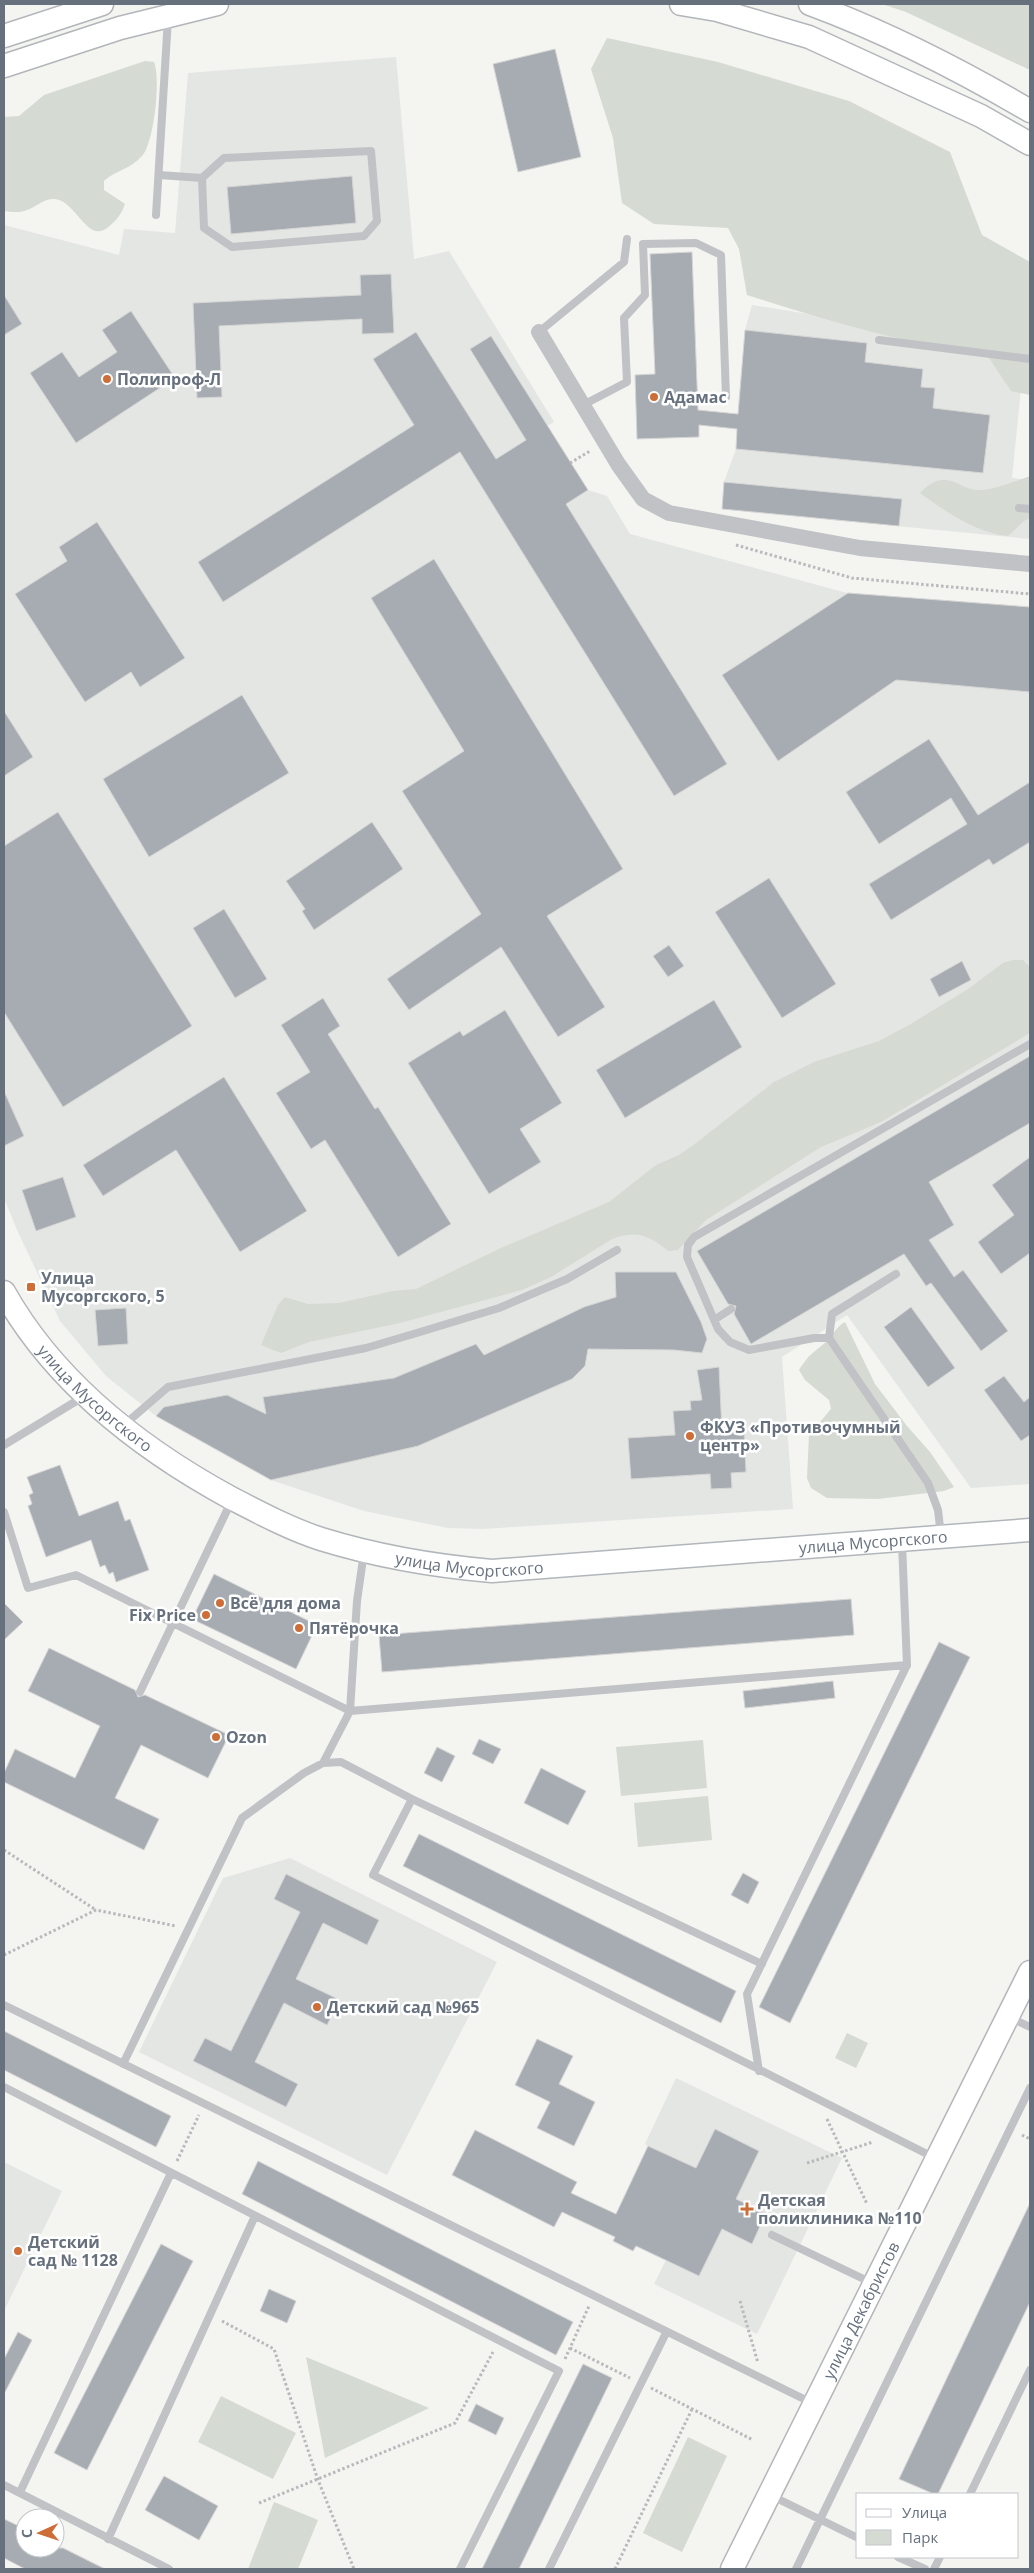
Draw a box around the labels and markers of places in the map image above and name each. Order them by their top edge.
place label: Полипроф-Л [117,368,221,390]
marker: Полипроф-Л [101,373,113,385]
place label: Адамас [664,386,727,408]
marker: Адамас [648,391,660,403]
place label: Улица Мусоргского, 5 [41,1267,165,1307]
marker: Улица Мусоргского, 5 [25,1281,37,1293]
place label: ФКУЗ «Противочумный центр» [700,1416,901,1456]
marker: ФКУЗ «Противочумный центр» [684,1430,696,1442]
place label: Всё для дома [230,1592,341,1614]
marker: Всё для дома [214,1597,226,1609]
place label: Fix Price [129,1604,196,1626]
marker: Fix Price [200,1609,212,1621]
place label: Пятёрочка [309,1617,399,1639]
marker: Пятёрочка [293,1622,305,1634]
place label: Ozon [226,1726,267,1748]
marker: Ozon [210,1731,222,1743]
place label: Детский сад №965 [327,1996,479,2018]
marker: Детский сад №965 [311,2001,323,2013]
place label: Детская поликлиника №110 [758,2189,922,2229]
marker: Детская поликлиника №110 [740,2202,754,2216]
place label: Детский сад № 1128 [28,2231,118,2271]
marker: Детский сад № 1128 [12,2245,24,2257]

